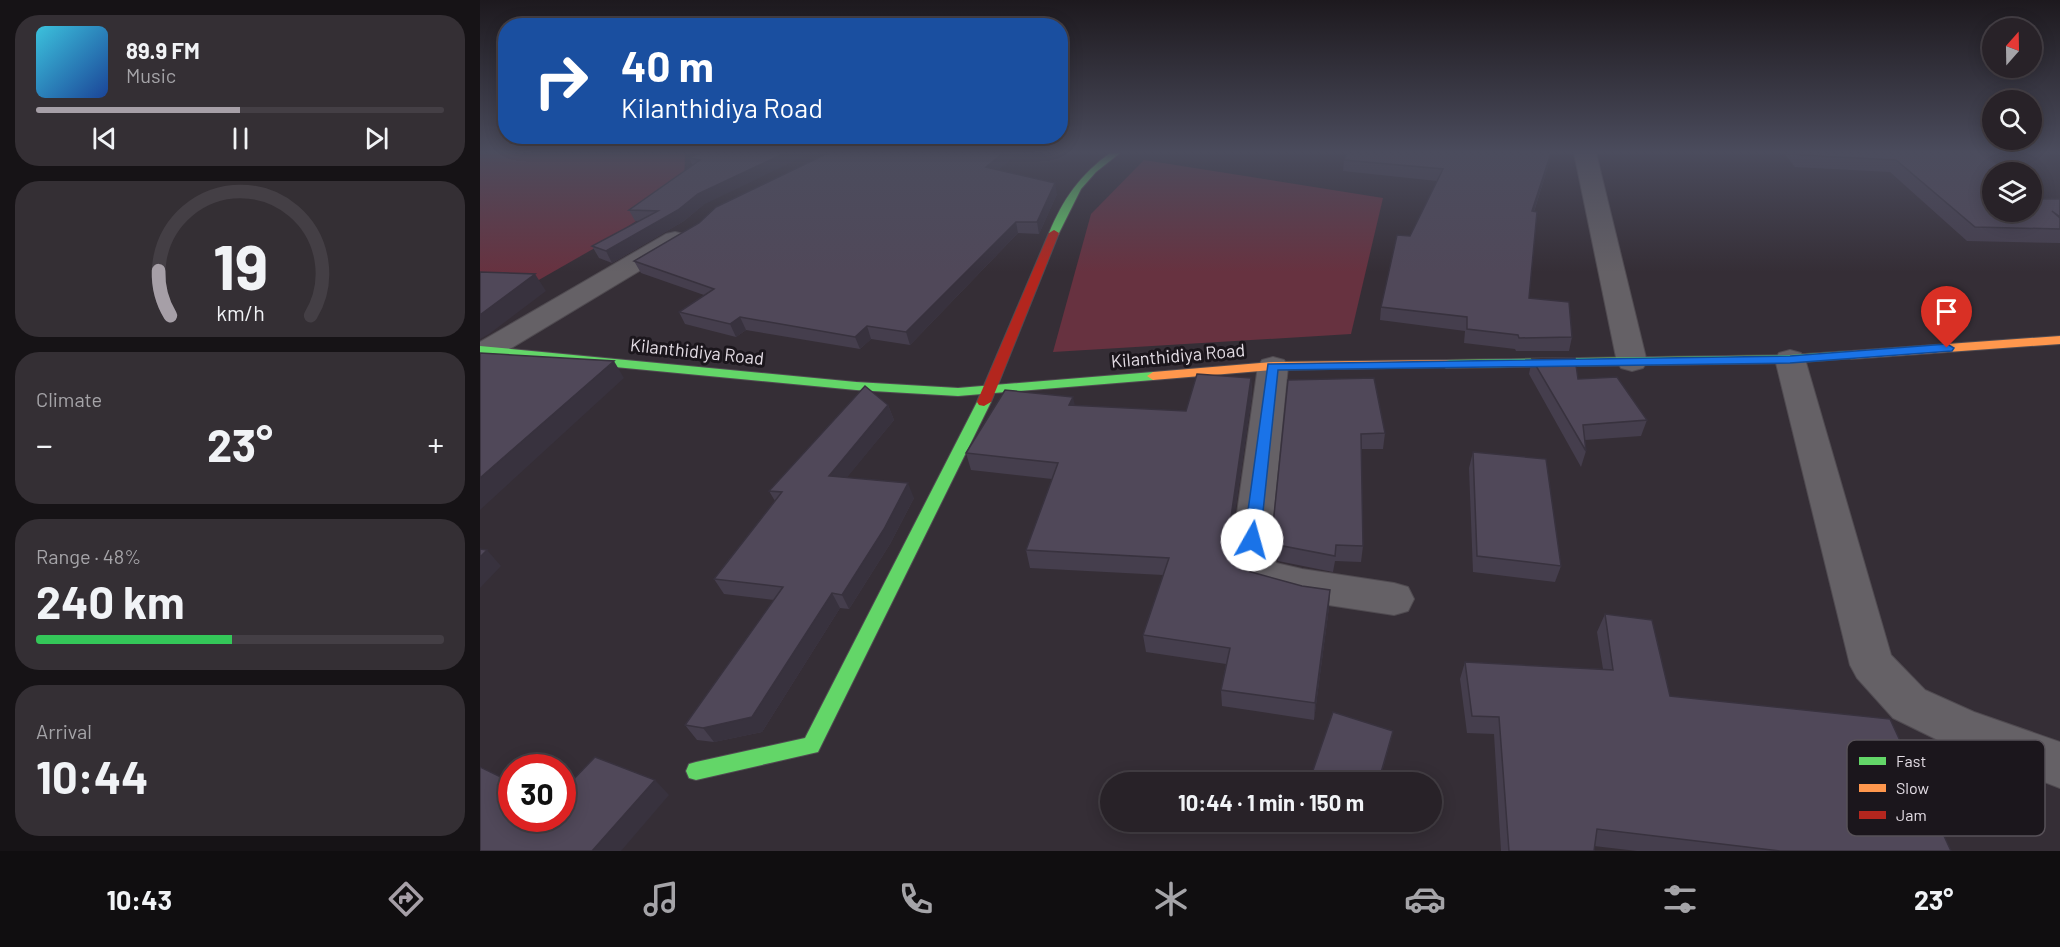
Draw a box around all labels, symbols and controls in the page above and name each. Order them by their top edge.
north arrow [1982,18,2042,78]
map controls [1982,18,2042,222]
text: 89.9 FM [126,37,200,63]
text: 40 m [621,40,714,90]
icon: right [522,42,600,120]
text: Music [126,63,176,87]
button: search [1982,90,2042,150]
text: Kilanthidiya Road [621,91,823,123]
icon: previous [88,122,121,155]
icon: pause [224,122,257,155]
icon: next [360,122,393,155]
button: layers [1982,162,2042,222]
text: 19 [212,228,268,302]
pin [1921,286,1972,348]
icon: arrive [1930,295,1963,328]
text: km/h [216,301,264,326]
street label: Kilanthidiya Road [629,333,765,369]
street label: Kilanthidiya Road [1110,338,1246,372]
text: Climate [36,387,102,411]
text: 23° [207,417,273,471]
text: − [36,424,53,464]
text: + [427,424,444,464]
position arrow [1220,508,1284,572]
text: Range · 48% [36,544,141,568]
text: 240 km [36,574,185,628]
text: Arrival [36,719,92,743]
legend [1847,740,2045,836]
text: 10:44 [36,749,148,803]
text: Fast [1896,751,1926,770]
speed limit sign: 30 [498,754,576,832]
text: Slow [1896,778,1929,797]
text: 10:44 · 1 min · 150 m [1178,789,1364,815]
text: Jam [1896,805,1927,824]
icon: directions [385,878,427,920]
icon: music [640,878,682,920]
icon: phone [895,878,937,920]
icon: climate [1150,878,1192,920]
icon: car [1404,878,1446,920]
icon: filters [1659,878,1701,920]
text: 10:43 [106,883,172,915]
text: 23° [1914,883,1954,915]

